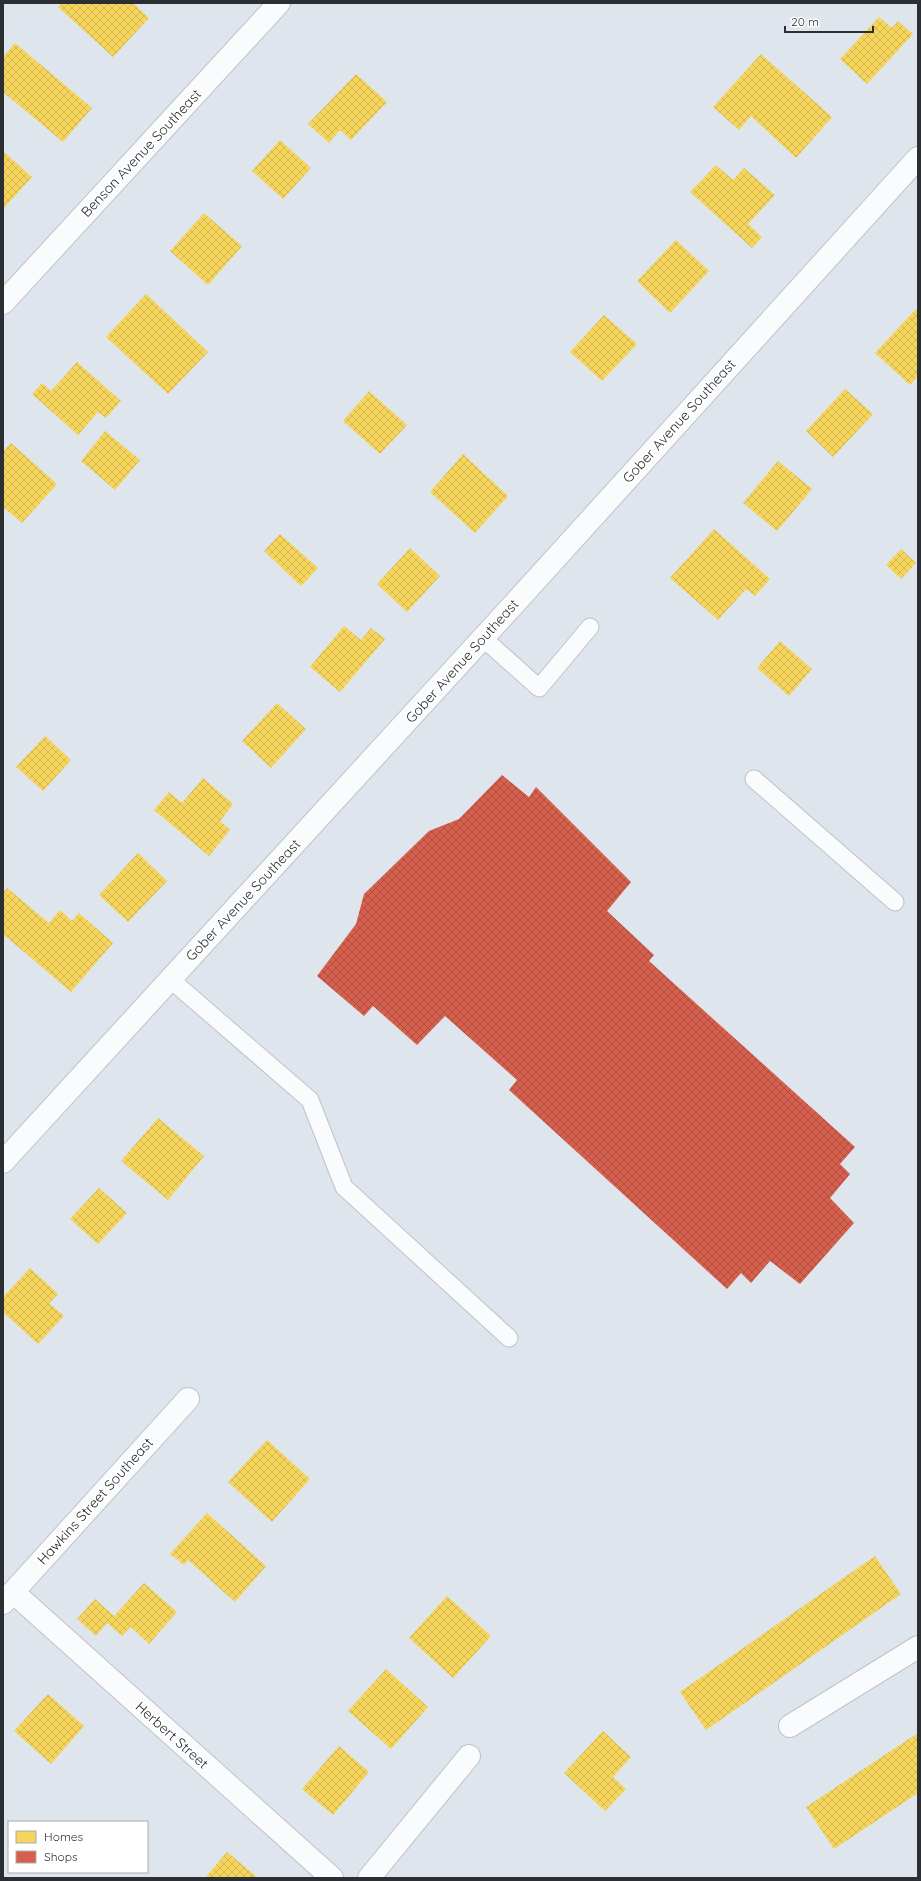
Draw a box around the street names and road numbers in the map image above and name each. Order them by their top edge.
street label: Benson Avenue Southeast [77,85,205,221]
street label: Gober Avenue Southeast [619,355,739,487]
street label: Gober Avenue Southeast [402,595,522,727]
street label: Gober Avenue Southeast [182,835,304,965]
street label: Hawkins Street Southeast [33,1434,157,1568]
street label: Herbert Street [132,1698,212,1773]

